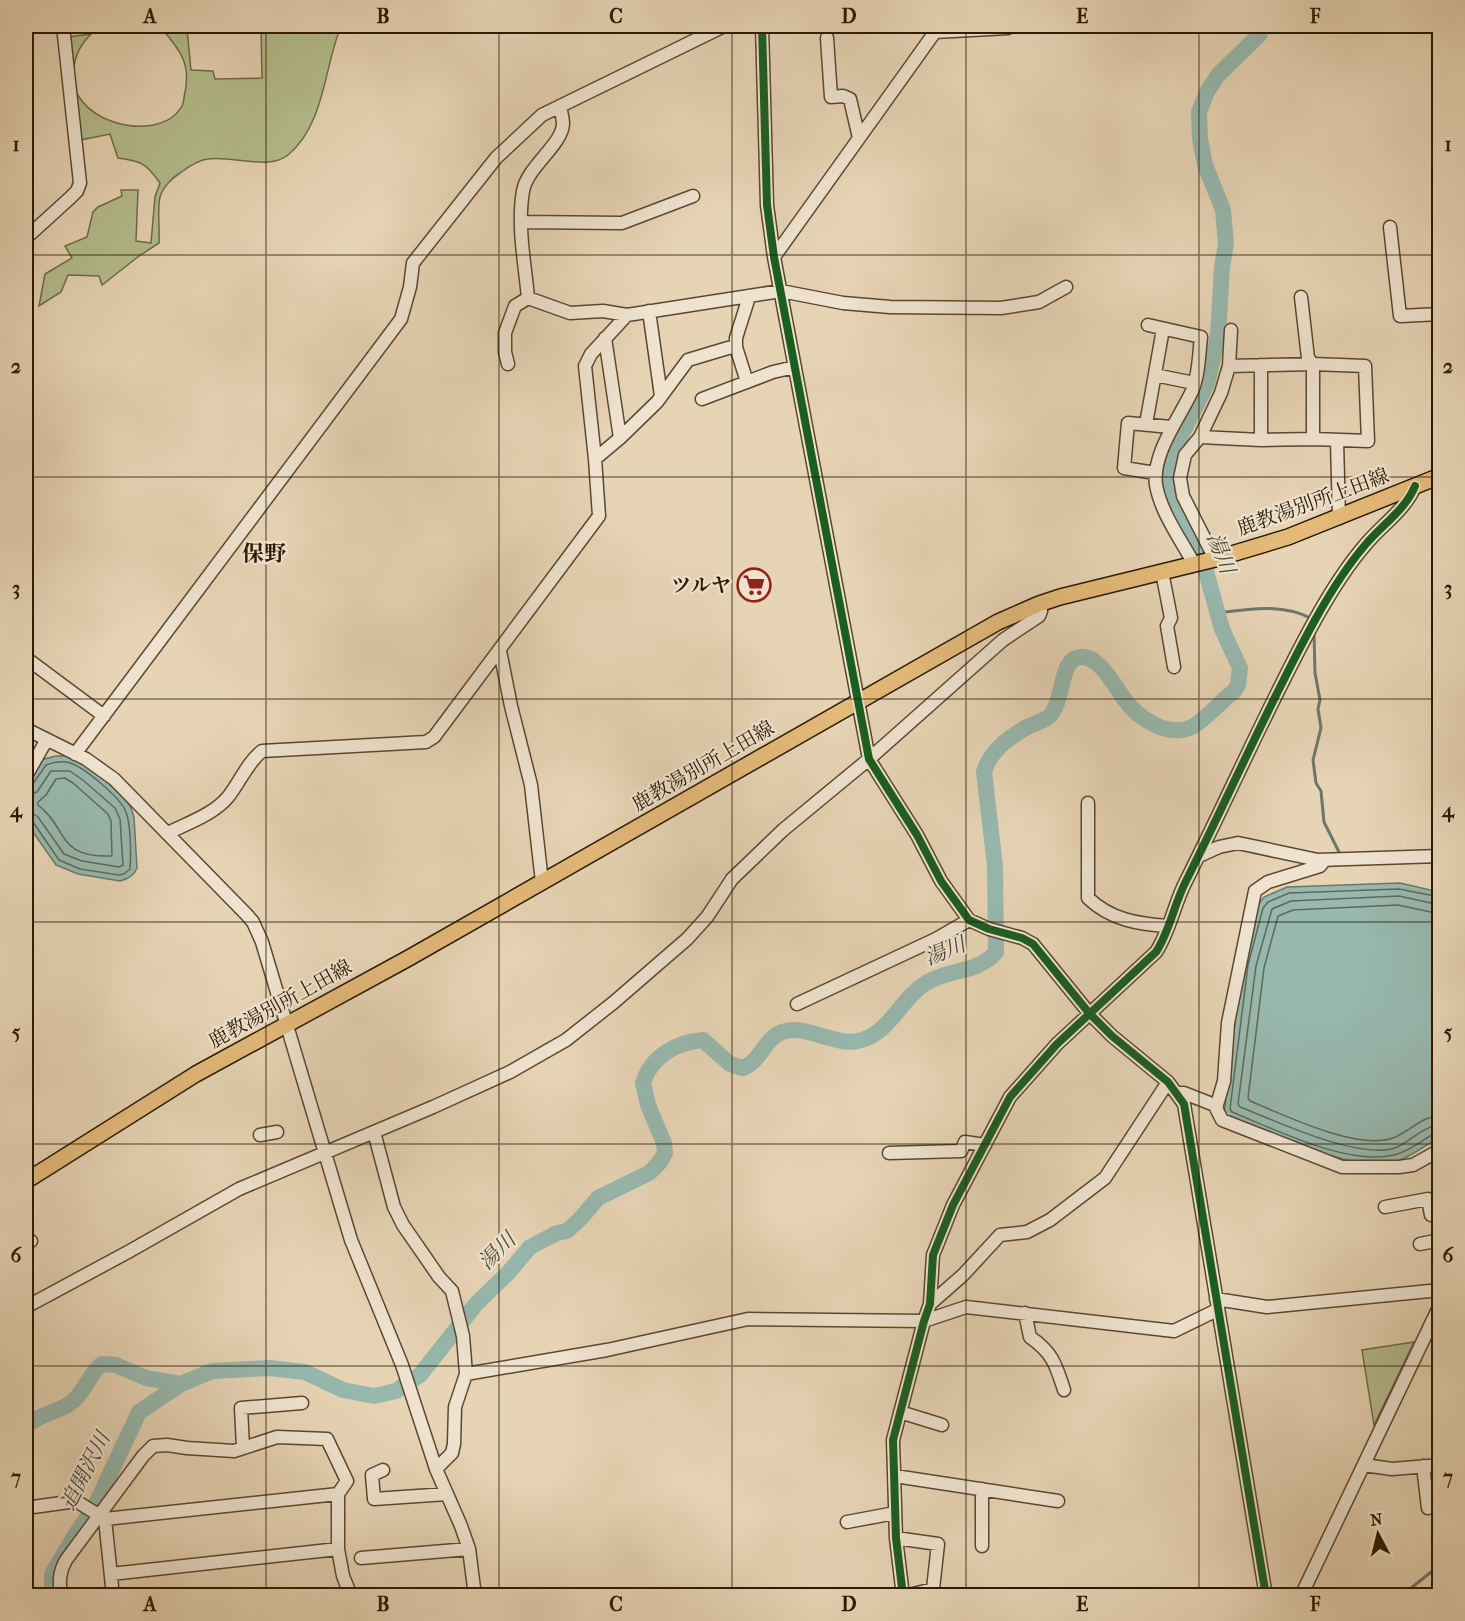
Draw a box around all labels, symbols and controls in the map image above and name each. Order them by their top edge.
text: A [142,5,158,28]
text: B [376,5,390,28]
text: C [609,5,623,28]
text: D [841,5,857,28]
text: E [1076,5,1088,28]
text: F [1309,5,1321,28]
text: 1 [12,133,20,156]
text: 1 [1444,133,1452,156]
text: 2 [11,355,21,378]
text: 2 [1443,355,1453,378]
street label: 鹿教湯別所上田線 [1234,464,1392,540]
water label: 湯川 [1202,529,1240,579]
district label: 保野 [242,541,287,567]
supermarket icon: ツルヤ [736,567,772,603]
place label: ツルヤ [671,574,731,597]
text: 3 [12,577,20,600]
text: 3 [1444,577,1452,600]
street label: 鹿教湯別所上田線 [628,716,778,816]
text: 4 [9,799,23,823]
text: 4 [1441,799,1455,823]
water label: 湯川 [921,931,971,970]
street label: 鹿教湯別所上田線 [204,955,356,1053]
text: 5 [12,1021,21,1044]
text: 5 [1444,1021,1453,1044]
water label: 湯川 [474,1226,522,1274]
text: 6 [11,1244,23,1267]
text: 6 [1443,1244,1455,1267]
water label: 追開沢川 [55,1426,116,1514]
text: 7 [10,1466,21,1489]
text: 7 [1442,1466,1453,1489]
north arrow [1348,1504,1408,1564]
text: N [1369,1509,1384,1530]
text: A [142,1593,158,1616]
text: B [376,1593,390,1616]
text: C [609,1593,623,1616]
text: D [841,1593,857,1616]
text: E [1076,1593,1088,1616]
text: F [1309,1593,1321,1616]

